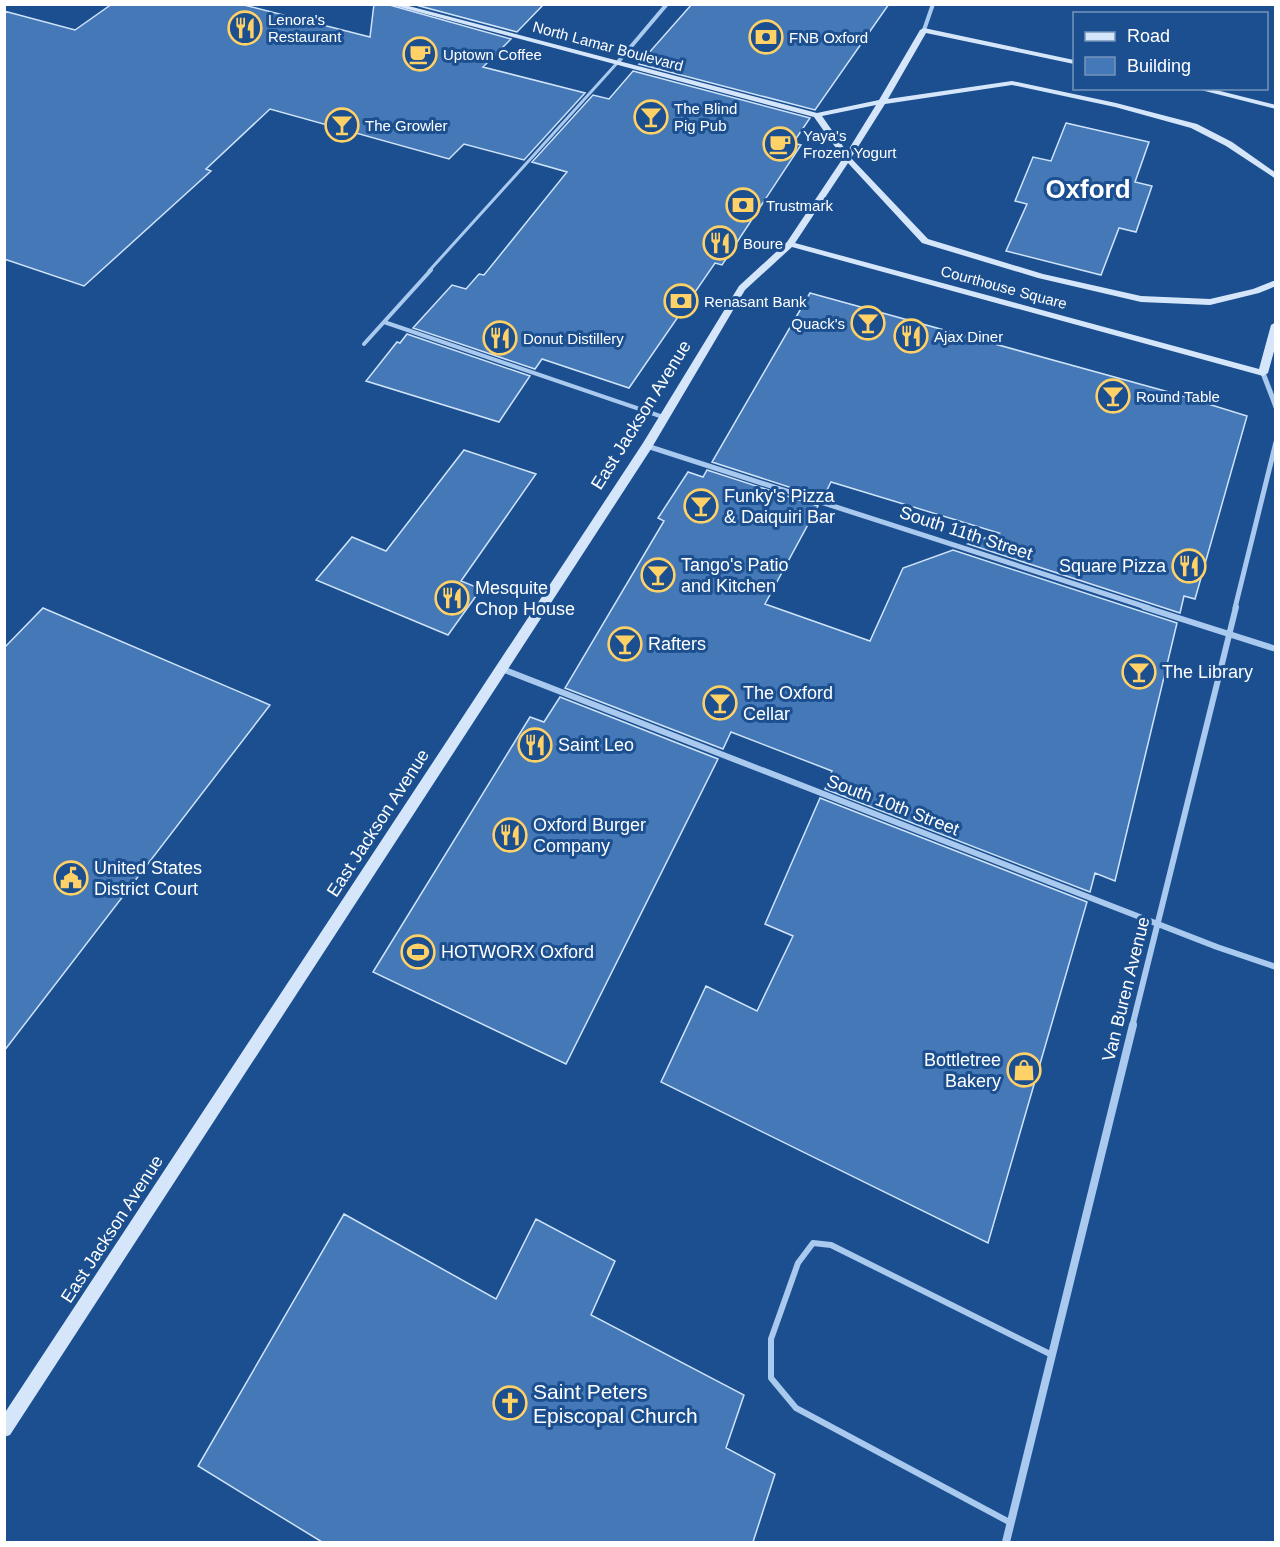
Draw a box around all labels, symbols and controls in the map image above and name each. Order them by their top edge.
restaurant icon: Lenora's Restaurant [227,10,263,46]
place label: Lenora's Restaurant [268,11,342,45]
legend [1073,12,1268,90]
street label: North Lamar Boulevard [531,18,685,74]
bank icon: FNB Oxford [748,19,784,55]
text: Road [1127,26,1170,46]
place label: FNB Oxford [789,29,868,46]
cafe icon: Uptown Coffee [402,36,438,72]
place label: Uptown Coffee [443,46,542,63]
text: Building [1127,56,1191,76]
bar icon: The Blind Pig Pub [633,99,669,135]
place label: The Blind Pig Pub [674,100,737,134]
bar icon: The Growler [324,107,360,143]
place label: The Growler [365,117,448,134]
cafe icon: Yaya's Frozen Yogurt [762,126,798,162]
place label: Yaya's Frozen Yogurt [803,127,897,161]
district label: Oxford [1045,174,1131,204]
bank icon: Trustmark [725,187,761,223]
place label: Trustmark [766,197,833,214]
restaurant icon: Boure [702,225,738,261]
place label: Boure [743,235,783,252]
street label: Courthouse Square [939,262,1069,312]
bank icon: Renasant Bank [663,283,699,319]
place label: Renasant Bank [704,293,807,310]
bar icon: Quack's [850,305,886,341]
place label: Quack's [791,315,845,332]
restaurant icon: Ajax Diner [893,318,929,354]
restaurant icon: Donut Distillery [482,320,518,356]
place label: Ajax Diner [934,328,1003,345]
place label: Donut Distillery [523,330,624,347]
street label: East Jackson Avenue [587,337,695,493]
bar icon: Round Table [1095,378,1131,414]
place label: Round Table [1136,388,1220,405]
place label: Funky's Pizza & Daiquiri Bar [724,486,835,527]
bar icon: Funky's Pizza & Daiquiri Bar [683,488,719,524]
street label: South 11th Street [897,502,1035,564]
restaurant icon: Square Pizza [1171,548,1207,584]
place label: Tango's Patio and Kitchen [681,555,789,596]
place label: Square Pizza [1059,556,1167,576]
bar icon: Tango's Patio and Kitchen [640,557,676,593]
place label: Mesquite Chop House [475,578,575,619]
restaurant icon: Mesquite Chop House [434,580,470,616]
bar icon: Rafters [607,626,643,662]
place label: Rafters [648,634,706,654]
bar icon: The Library [1121,654,1157,690]
place label: The Library [1162,662,1253,682]
place label: The Oxford Cellar [743,683,833,724]
bar icon: The Oxford Cellar [702,685,738,721]
restaurant icon: Saint Leo [517,727,553,763]
place label: Saint Leo [558,735,634,755]
street label: East Jackson Avenue [323,746,433,900]
street label: South 10th Street [824,771,962,839]
place label: Oxford Burger Company [533,815,646,856]
restaurant icon: Oxford Burger Company [492,817,528,853]
place label: United States District Court [94,858,202,899]
public building icon: United States District Court [53,860,89,896]
street label: Van Buren Avenue [1098,915,1154,1063]
sports icon: HOTWORX Oxford [400,934,436,970]
place label: HOTWORX Oxford [441,942,594,962]
place label: Bottletree Bakery [924,1050,1001,1091]
shop icon: Bottletree Bakery [1006,1052,1042,1088]
street label: East Jackson Avenue [57,1152,167,1306]
place label: Saint Peters Episcopal Church [533,1380,698,1427]
church icon: Saint Peters Episcopal Church [492,1385,528,1421]

